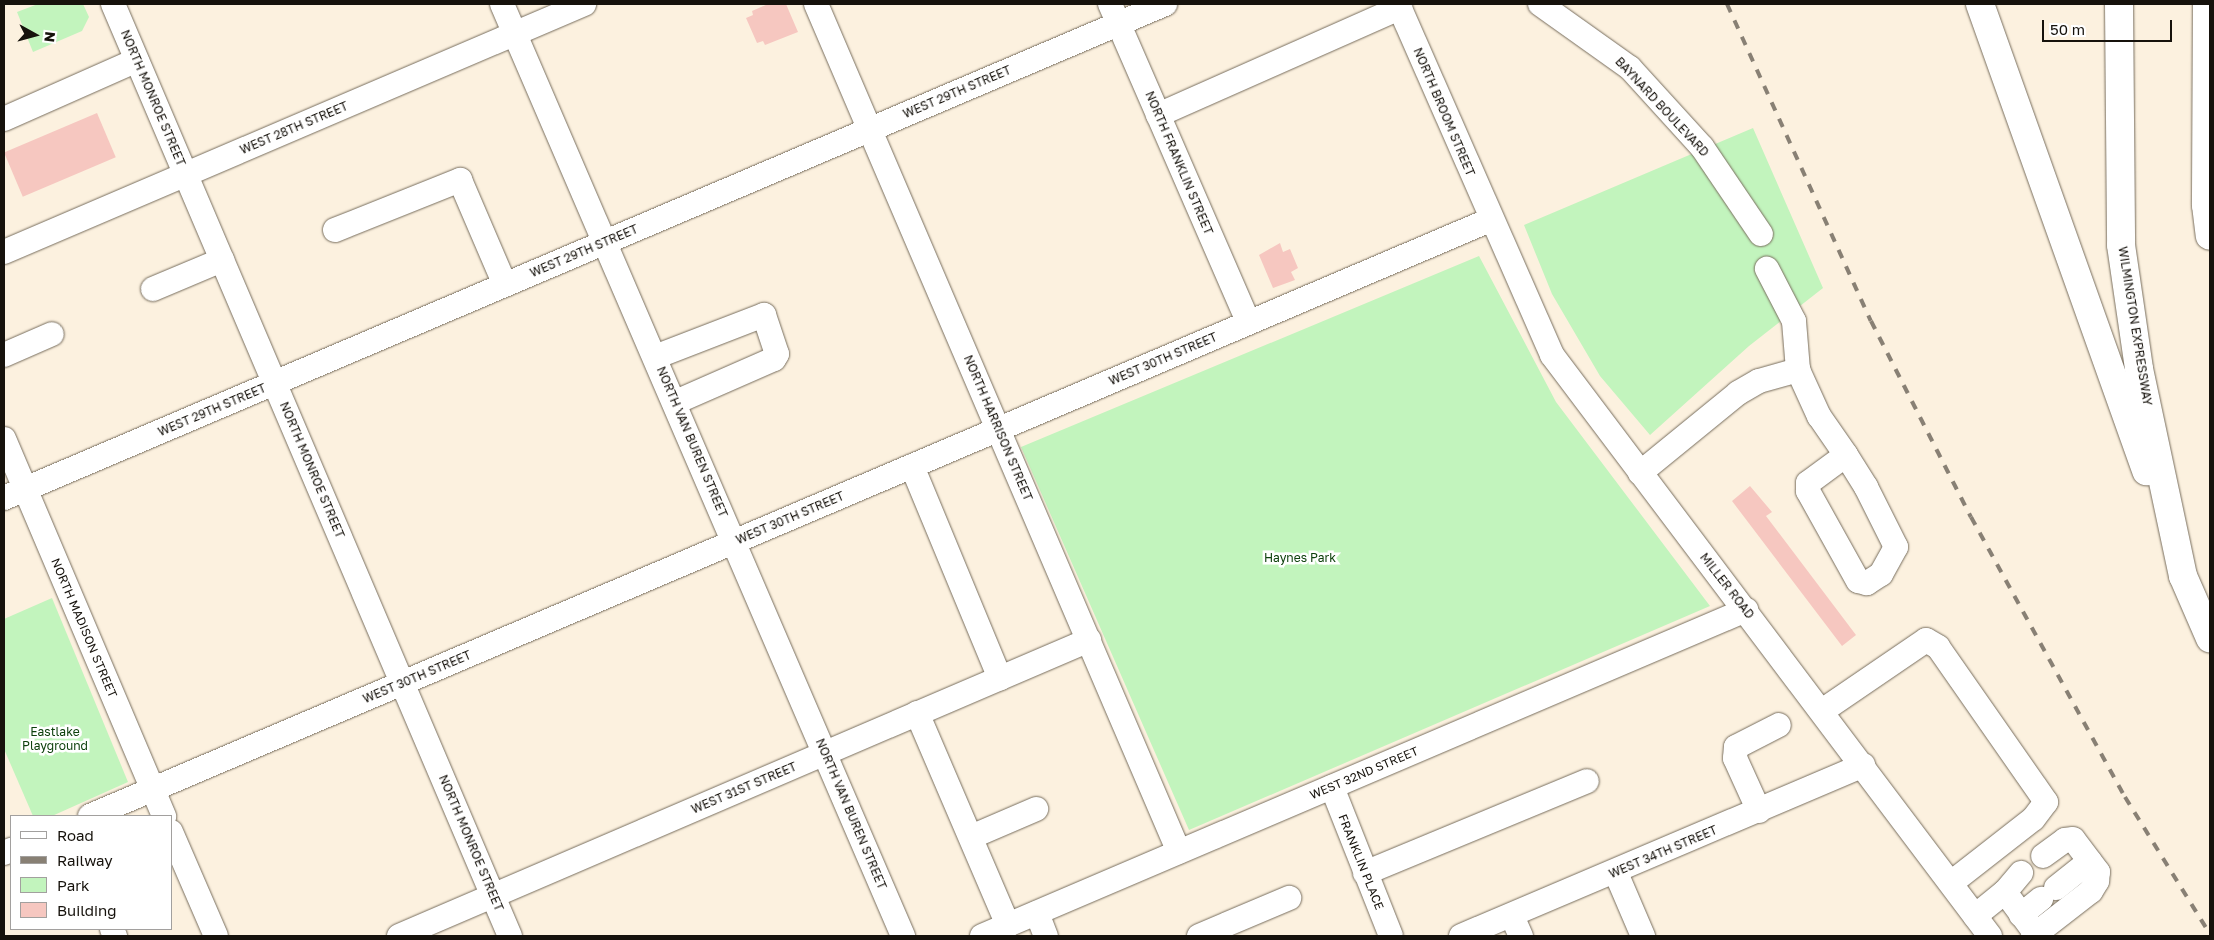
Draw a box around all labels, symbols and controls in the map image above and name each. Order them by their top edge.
north arrow [10,10,60,60]
scale bar [2044,10,2174,42]
text: 50 m [2050,20,2085,38]
street label: NORTH MONROE STREET [118,28,188,168]
text: N [41,31,59,43]
street label: NORTH BROOM STREET [1410,46,1478,178]
street label: BAYNARD BOULEVARD [1612,54,1712,160]
street label: WEST 29TH STREET [901,63,1013,121]
street label: NORTH FRANKLIN STREET [1142,89,1216,237]
street label: WEST 28TH STREET [238,99,350,157]
street label: WEST 29TH STREET [528,222,640,280]
street label: WILMINGTON EXPRESSWAY [2115,245,2155,407]
street label: WEST 30TH STREET [1107,330,1219,388]
street label: NORTH HARRISON STREET [961,353,1035,503]
street label: NORTH VAN BUREN STREET [654,364,730,520]
street label: WEST 29TH STREET [156,381,268,439]
street label: NORTH MONROE STREET [277,400,347,540]
street label: WEST 30TH STREET [734,489,846,547]
street label: MILLER ROAD [1697,550,1757,622]
park label: Haynes Park [1264,551,1336,565]
street label: NORTH MADISON STREET [48,556,120,700]
street label: WEST 30TH STREET [361,648,473,706]
park label: Eastlake Playground [22,725,88,753]
street label: NORTH VAN BUREN STREET [813,736,889,892]
street label: WEST 32ND STREET [1307,744,1421,802]
street label: WEST 31ST STREET [689,759,799,817]
street label: NORTH MONROE STREET [436,773,506,913]
street label: FRANKLIN PLACE [1335,812,1387,912]
legend [10,815,172,930]
street label: WEST 34TH STREET [1607,823,1719,881]
text: Road [57,826,94,844]
text: Railway [57,851,113,869]
text: Park [57,876,89,894]
text: Building [57,901,117,919]

